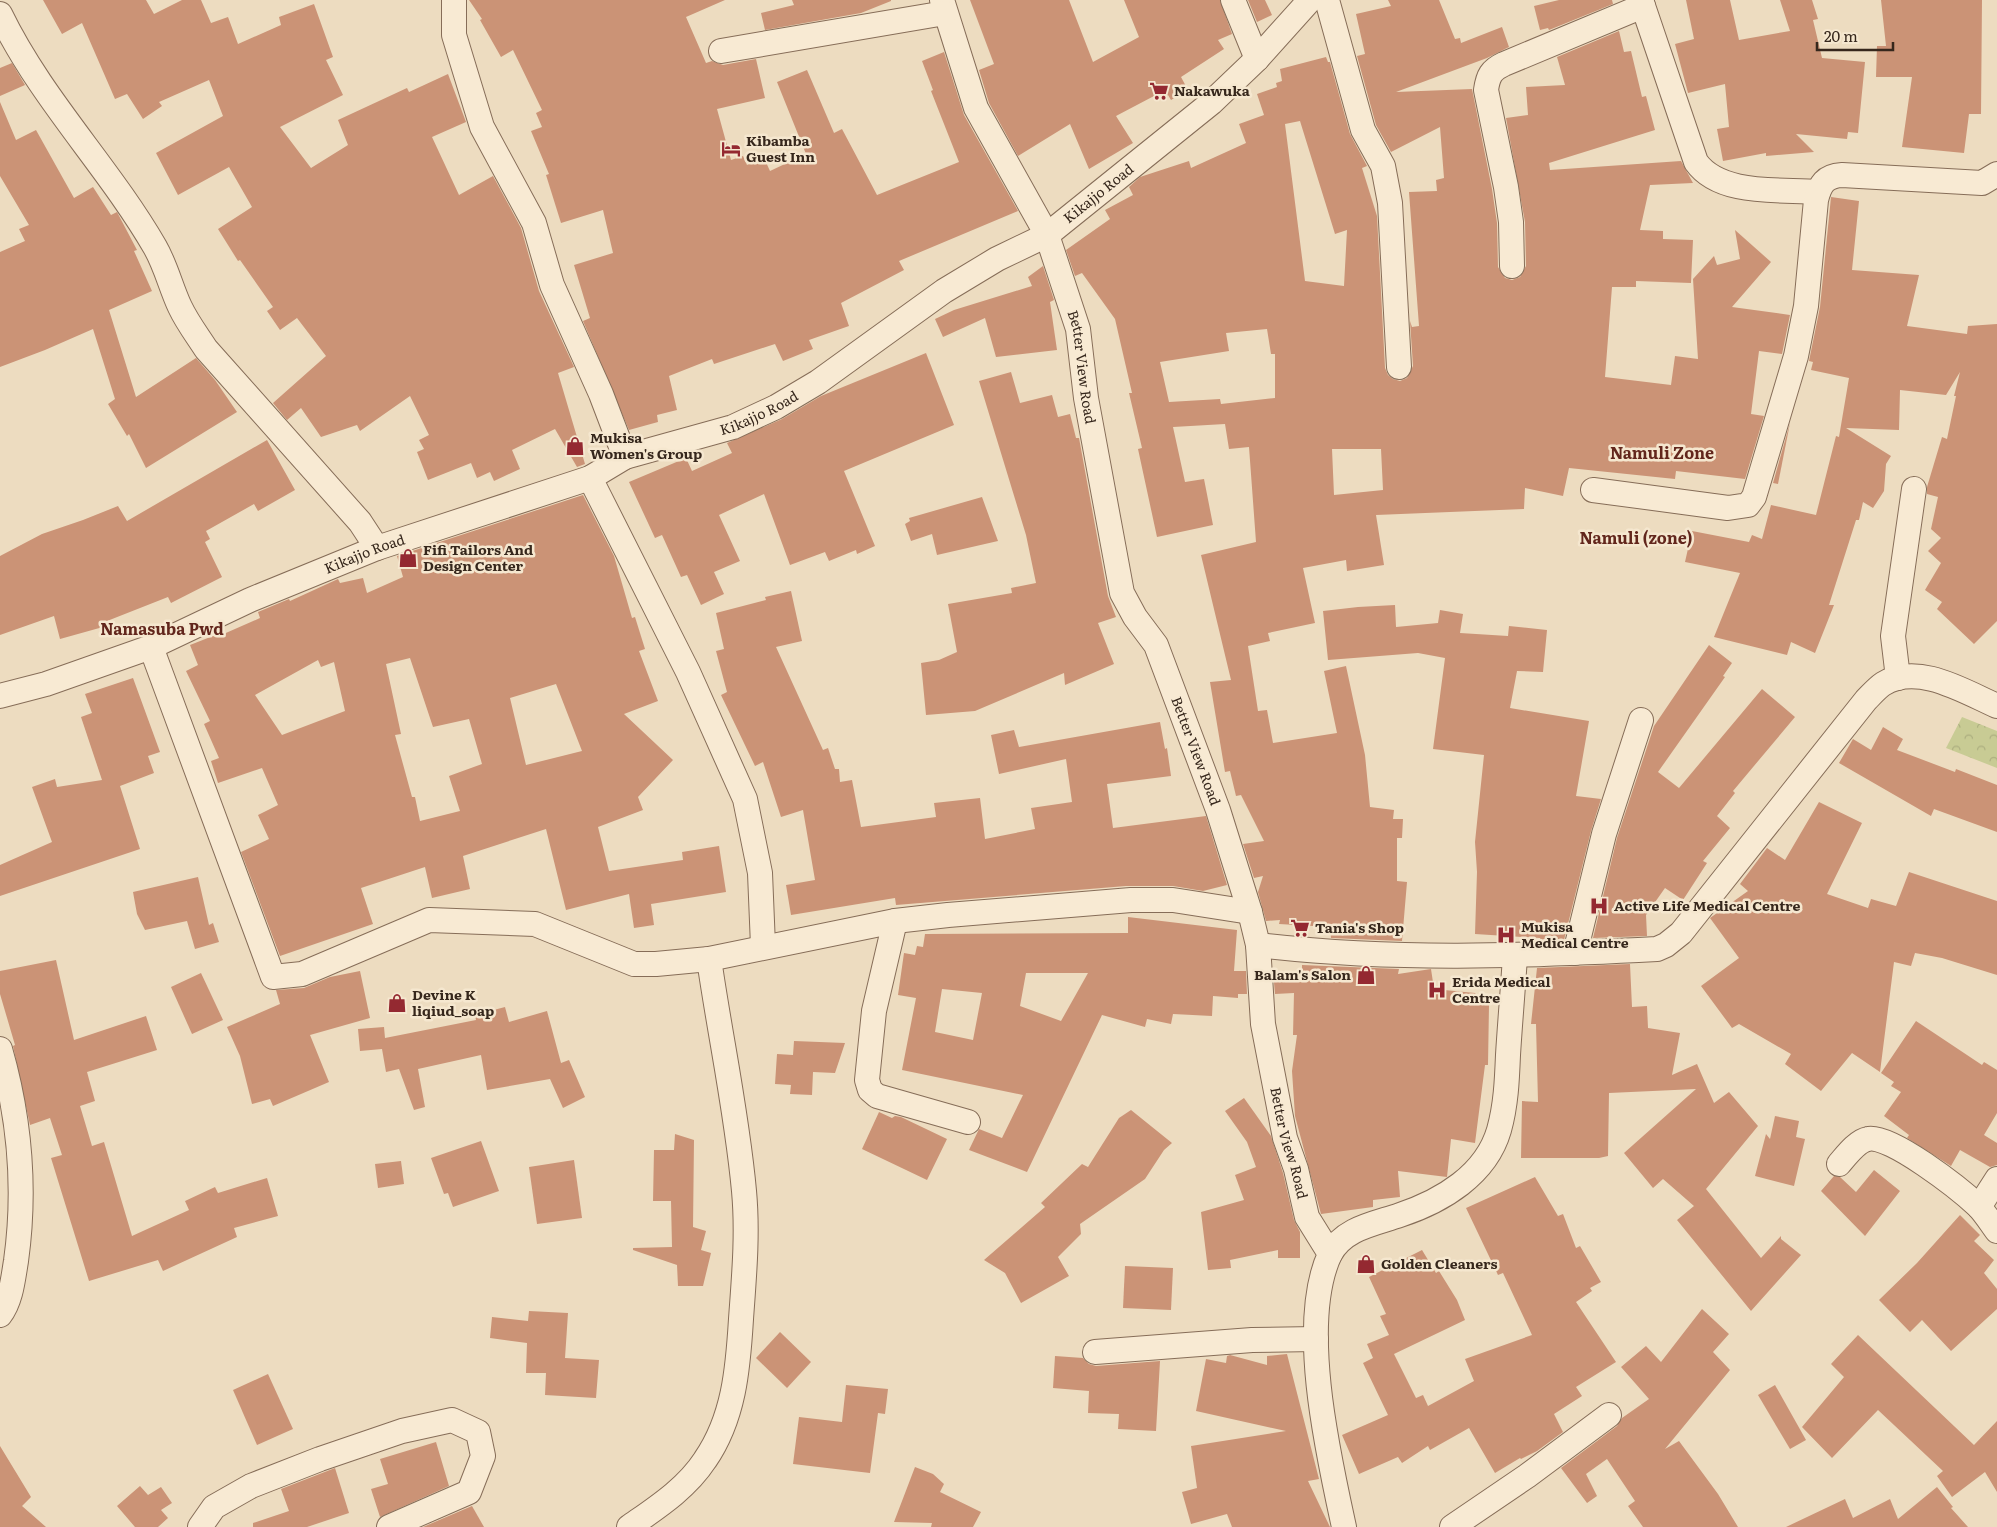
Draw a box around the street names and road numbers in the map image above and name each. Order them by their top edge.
street label: Kikajjo Road [1059,158,1137,227]
street label: Better View Road [1063,307,1102,426]
street label: Kikajjo Road [717,385,802,439]
street label: Kikajjo Road [321,528,407,578]
street label: Better View Road [1167,693,1226,808]
street label: Better View Road [1266,1085,1314,1201]

